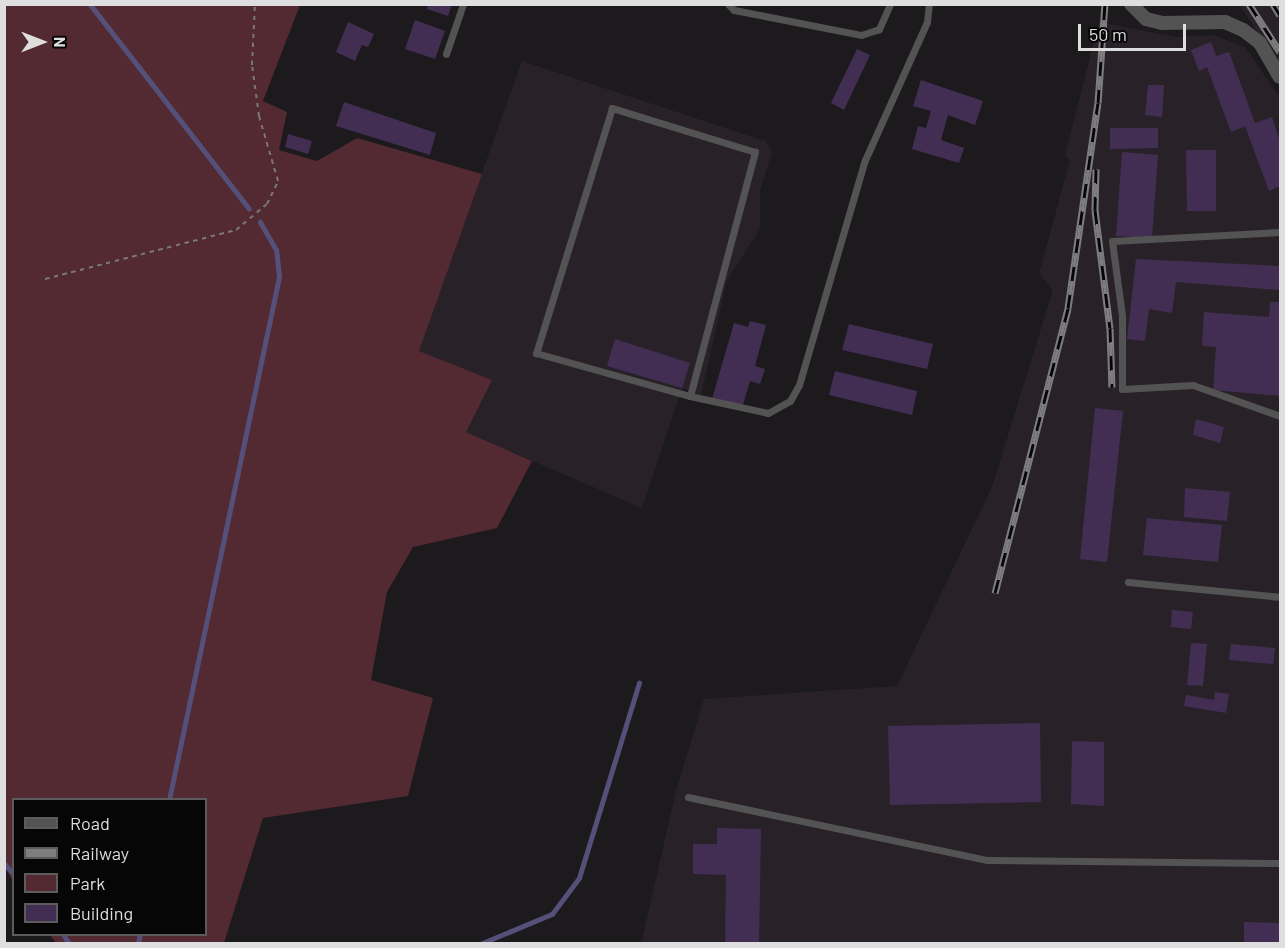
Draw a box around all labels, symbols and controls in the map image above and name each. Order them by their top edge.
north arrow [12,12,72,72]
scale bar [1081,12,1189,50]
text: 50 m [1089,23,1127,45]
text: N [51,37,70,47]
legend [12,798,207,936]
text: Road [70,812,110,834]
text: Railway [70,842,129,864]
text: Park [70,872,105,894]
text: Building [70,902,133,924]

